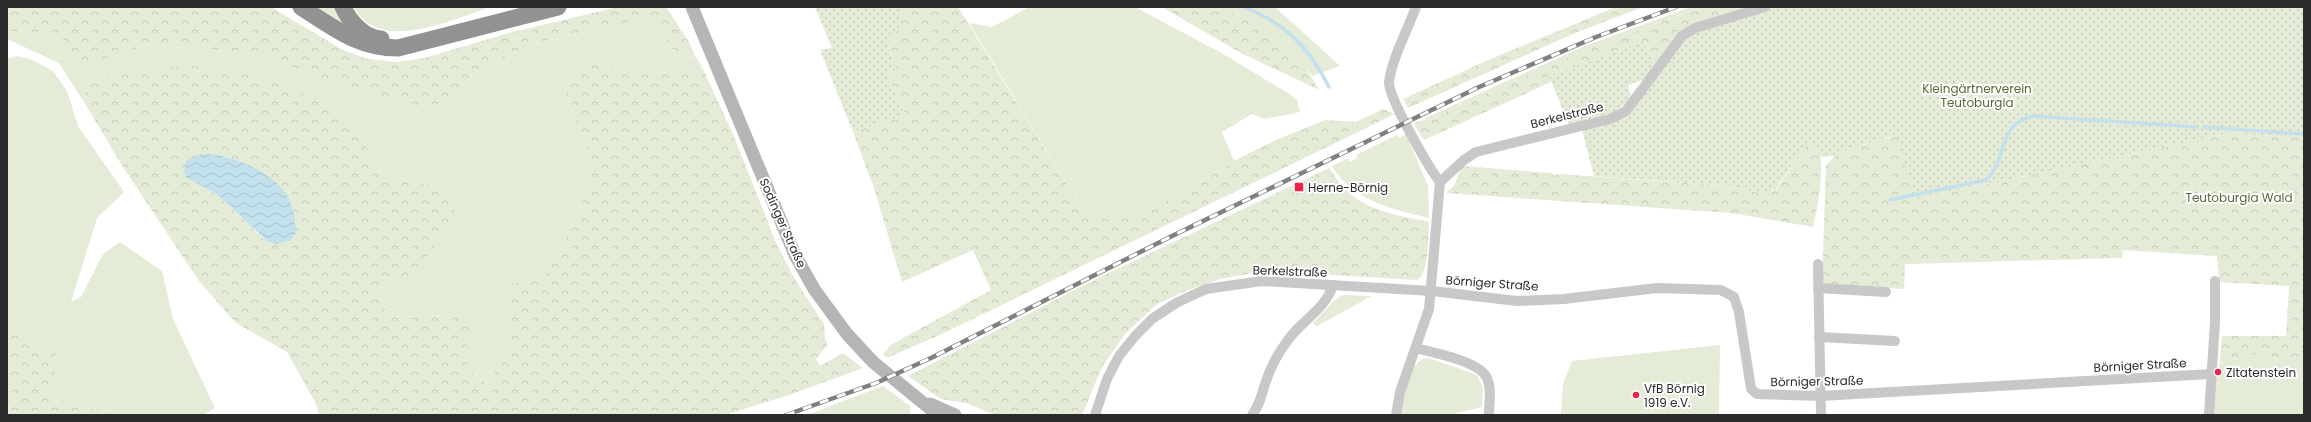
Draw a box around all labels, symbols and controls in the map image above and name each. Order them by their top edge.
park label: Kleingärtnerverein Teutoburgia [1922,80,2032,111]
street label: Berkelstraße [1529,98,1605,132]
street label: Sodinger Straße [756,176,810,270]
place label: Herne-Börnig [1308,179,1388,196]
marker: Herne-Börnig [1293,181,1305,193]
park label: Teutoburgia Wald [2185,189,2293,206]
street label: Berkelstraße [1252,261,1328,281]
street label: Börniger Straße [1445,271,1539,295]
street label: Börniger Straße [2093,354,2187,376]
place label: Zitatenstein [2226,364,2296,381]
marker: Zitatenstein [2213,367,2223,377]
street label: Börniger Straße [1770,372,1864,390]
place label: VfB Börnig 1919 e.V. [1644,380,1705,411]
marker: VfB Börnig 1919 e.V. [1631,390,1641,400]

